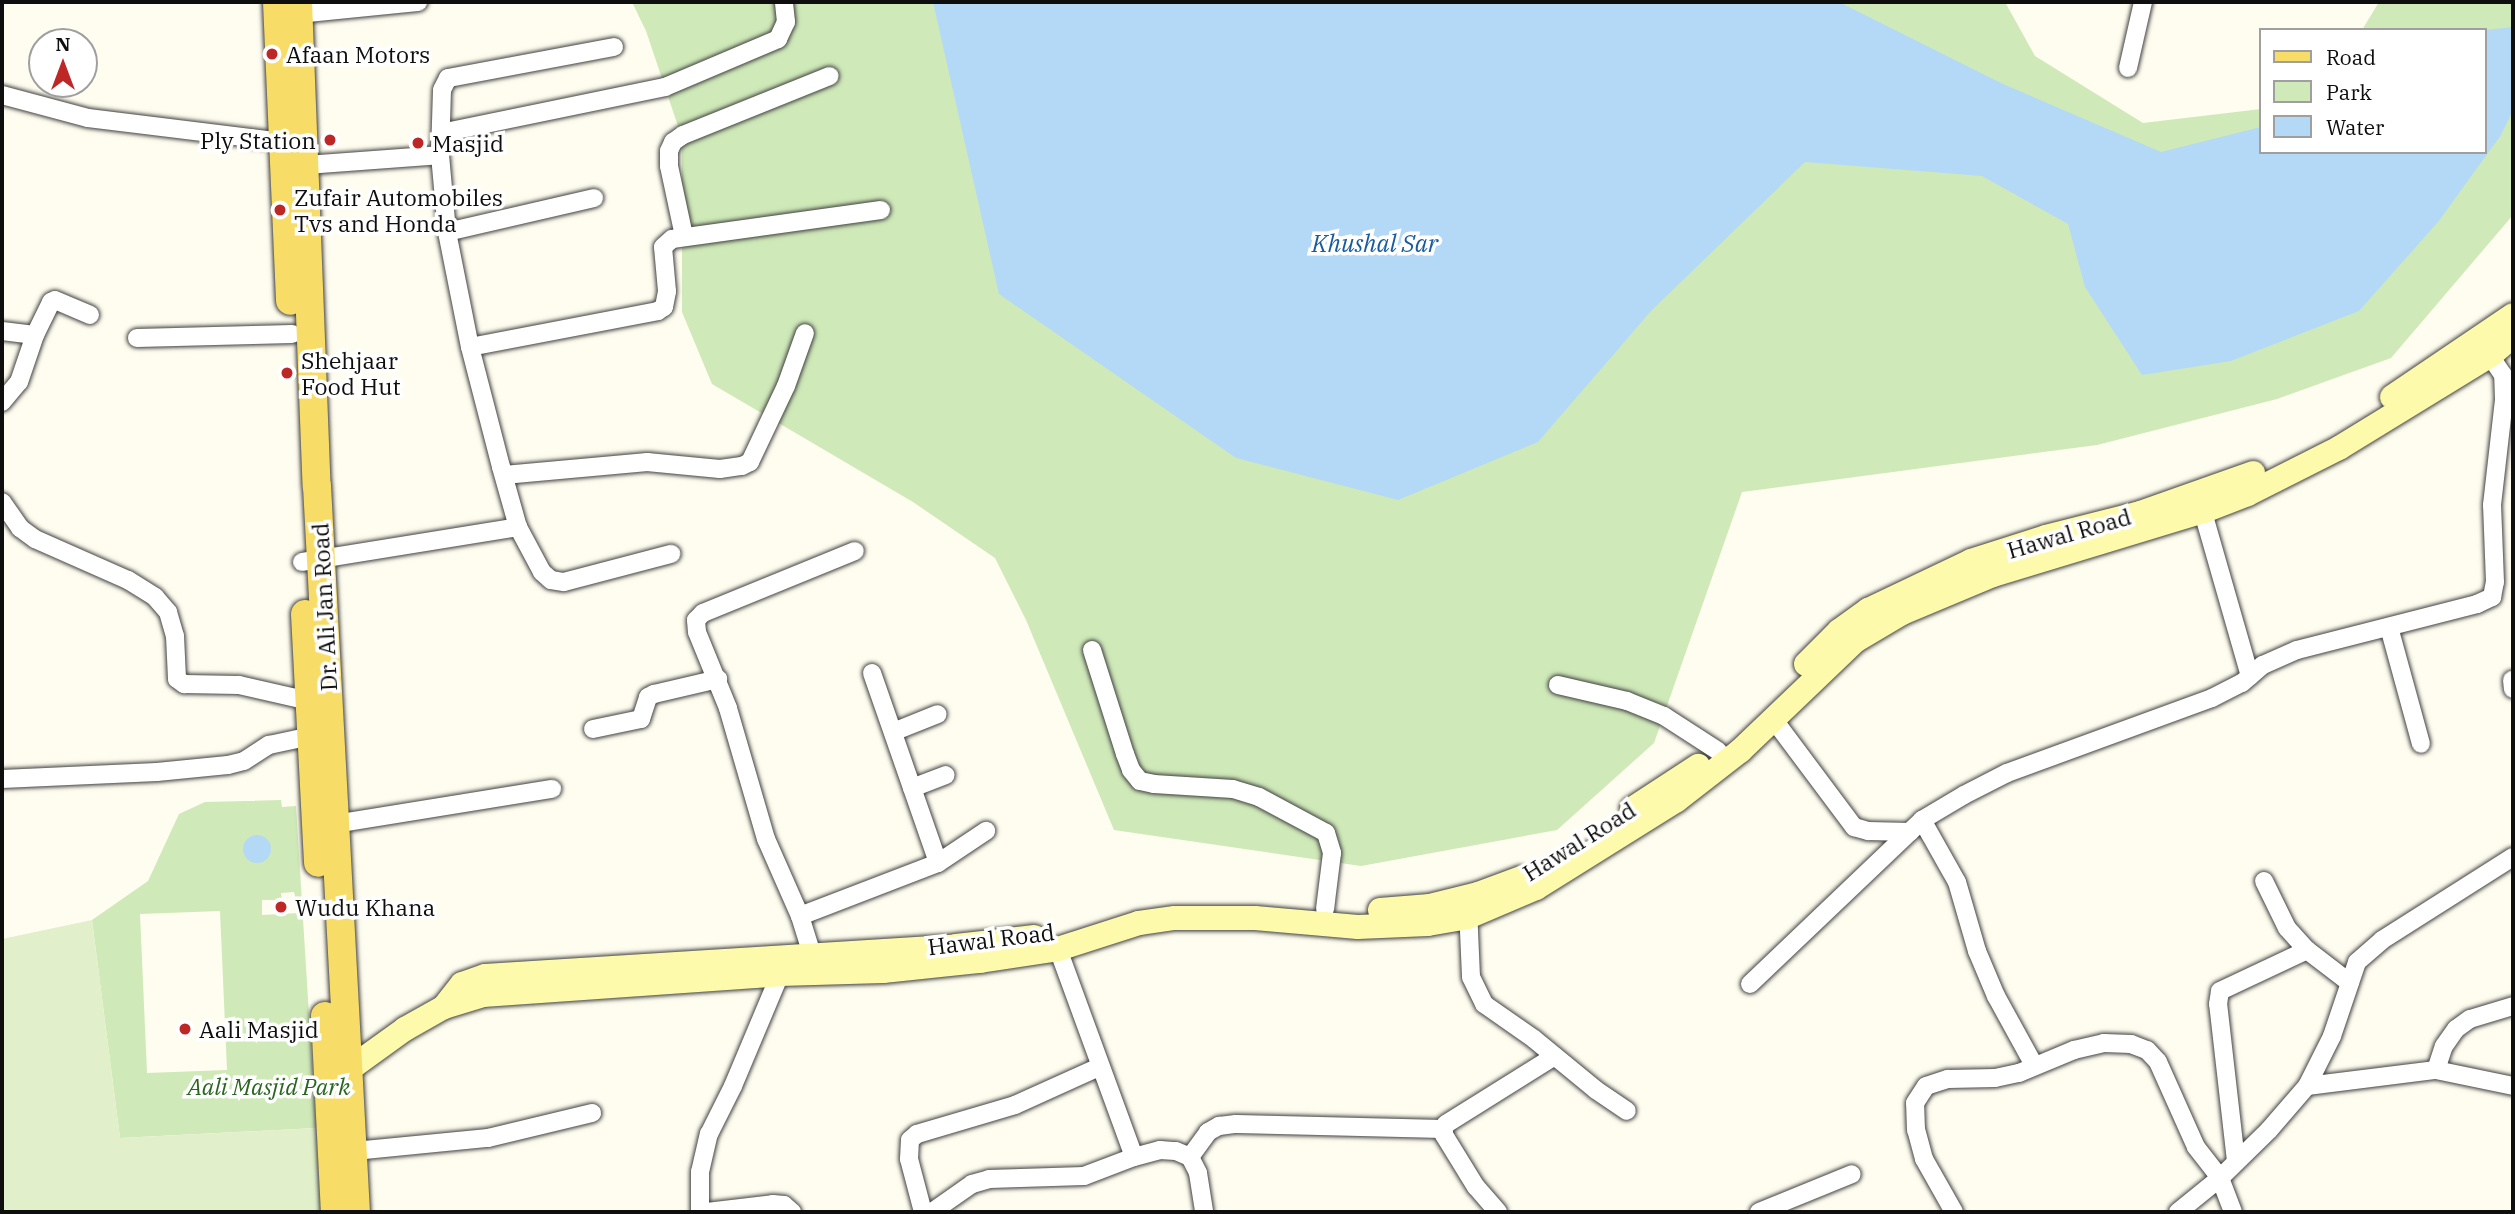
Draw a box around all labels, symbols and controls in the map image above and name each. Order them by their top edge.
north arrow [28,28,98,98]
legend [2260,28,2487,154]
text: N [55,32,71,56]
place label: Afaan Motors [286,40,430,68]
text: Road [2326,43,2376,71]
marker: Afaan Motors [264,46,280,62]
text: Park [2326,78,2372,106]
text: Water [2326,113,2384,141]
place label: Ply Station [200,126,316,154]
place label: Masjid [432,129,504,157]
marker: Ply Station [322,132,338,148]
marker: Masjid [410,135,426,151]
place label: Zufair Automobiles Tvs and Honda [294,183,503,237]
marker: Zufair Automobiles Tvs and Honda [272,202,288,218]
water label: Khushal Sar [1312,230,1438,258]
place label: Shehjaar Food Hut [301,346,401,400]
marker: Shehjaar Food Hut [279,365,295,381]
street label: Hawal Road [2004,502,2134,564]
street label: Dr. Ali Jan Road [306,522,342,692]
street label: Hawal Road [1517,795,1641,887]
place label: Wudu Khana [295,893,435,921]
marker: Wudu Khana [273,899,289,915]
street label: Hawal Road [926,918,1056,960]
place label: Aali Masjid [199,1015,319,1043]
marker: Aali Masjid [177,1021,193,1037]
park label: Aali Masjid Park [188,1072,350,1100]

